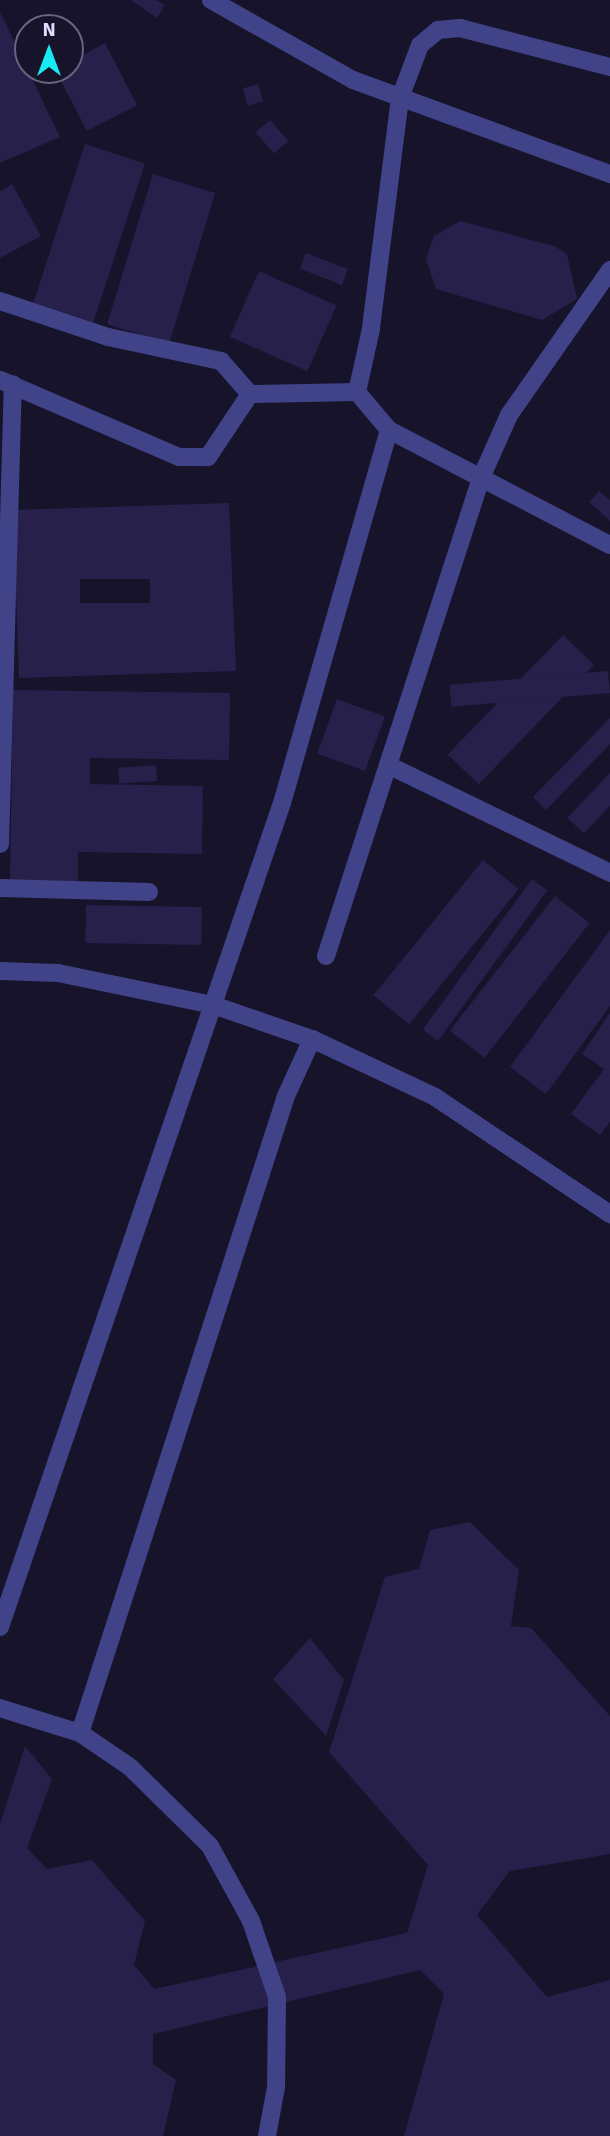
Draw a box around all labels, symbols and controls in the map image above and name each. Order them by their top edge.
north arrow [14,14,84,84]
text: N [42,18,56,42]

